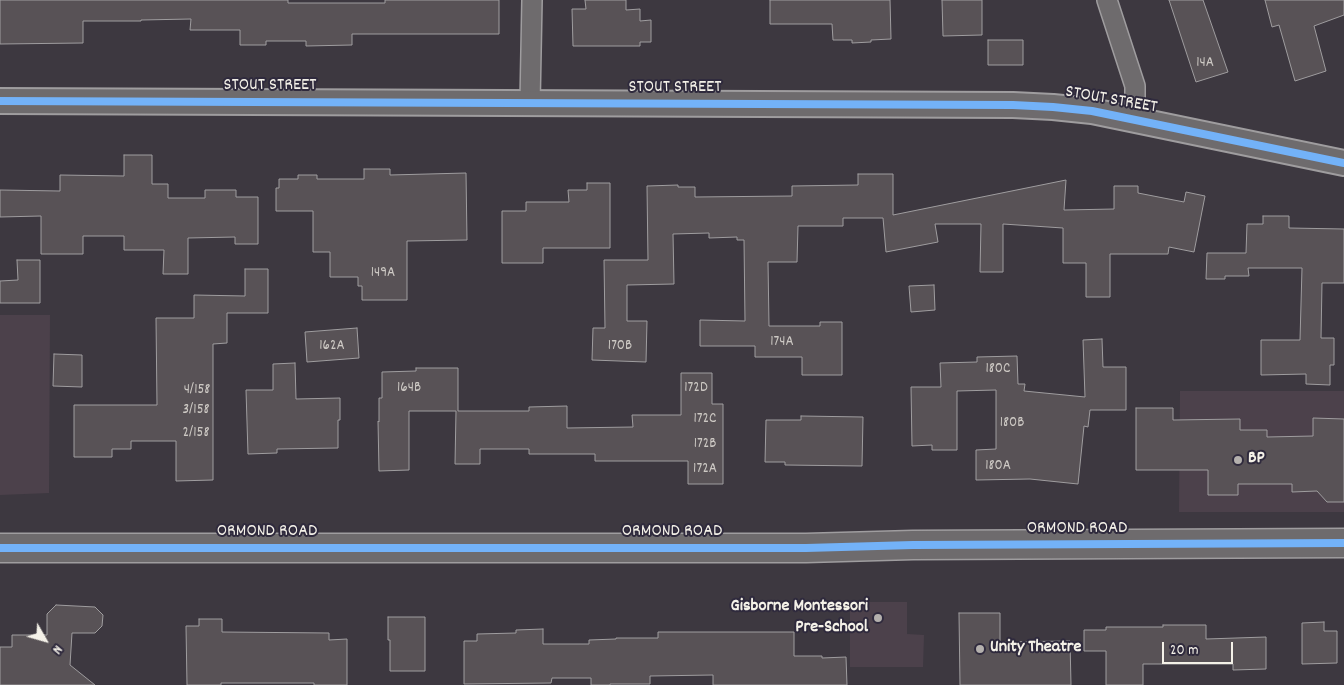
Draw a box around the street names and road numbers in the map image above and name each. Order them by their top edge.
street label: STOUT STREET [224,76,316,98]
street label: STOUT STREET [629,78,721,100]
street label: STOUT STREET [1063,82,1159,120]
street label: ORMOND ROAD [1027,519,1127,541]
street label: ORMOND ROAD [217,522,317,544]
street label: ORMOND ROAD [622,522,722,544]

